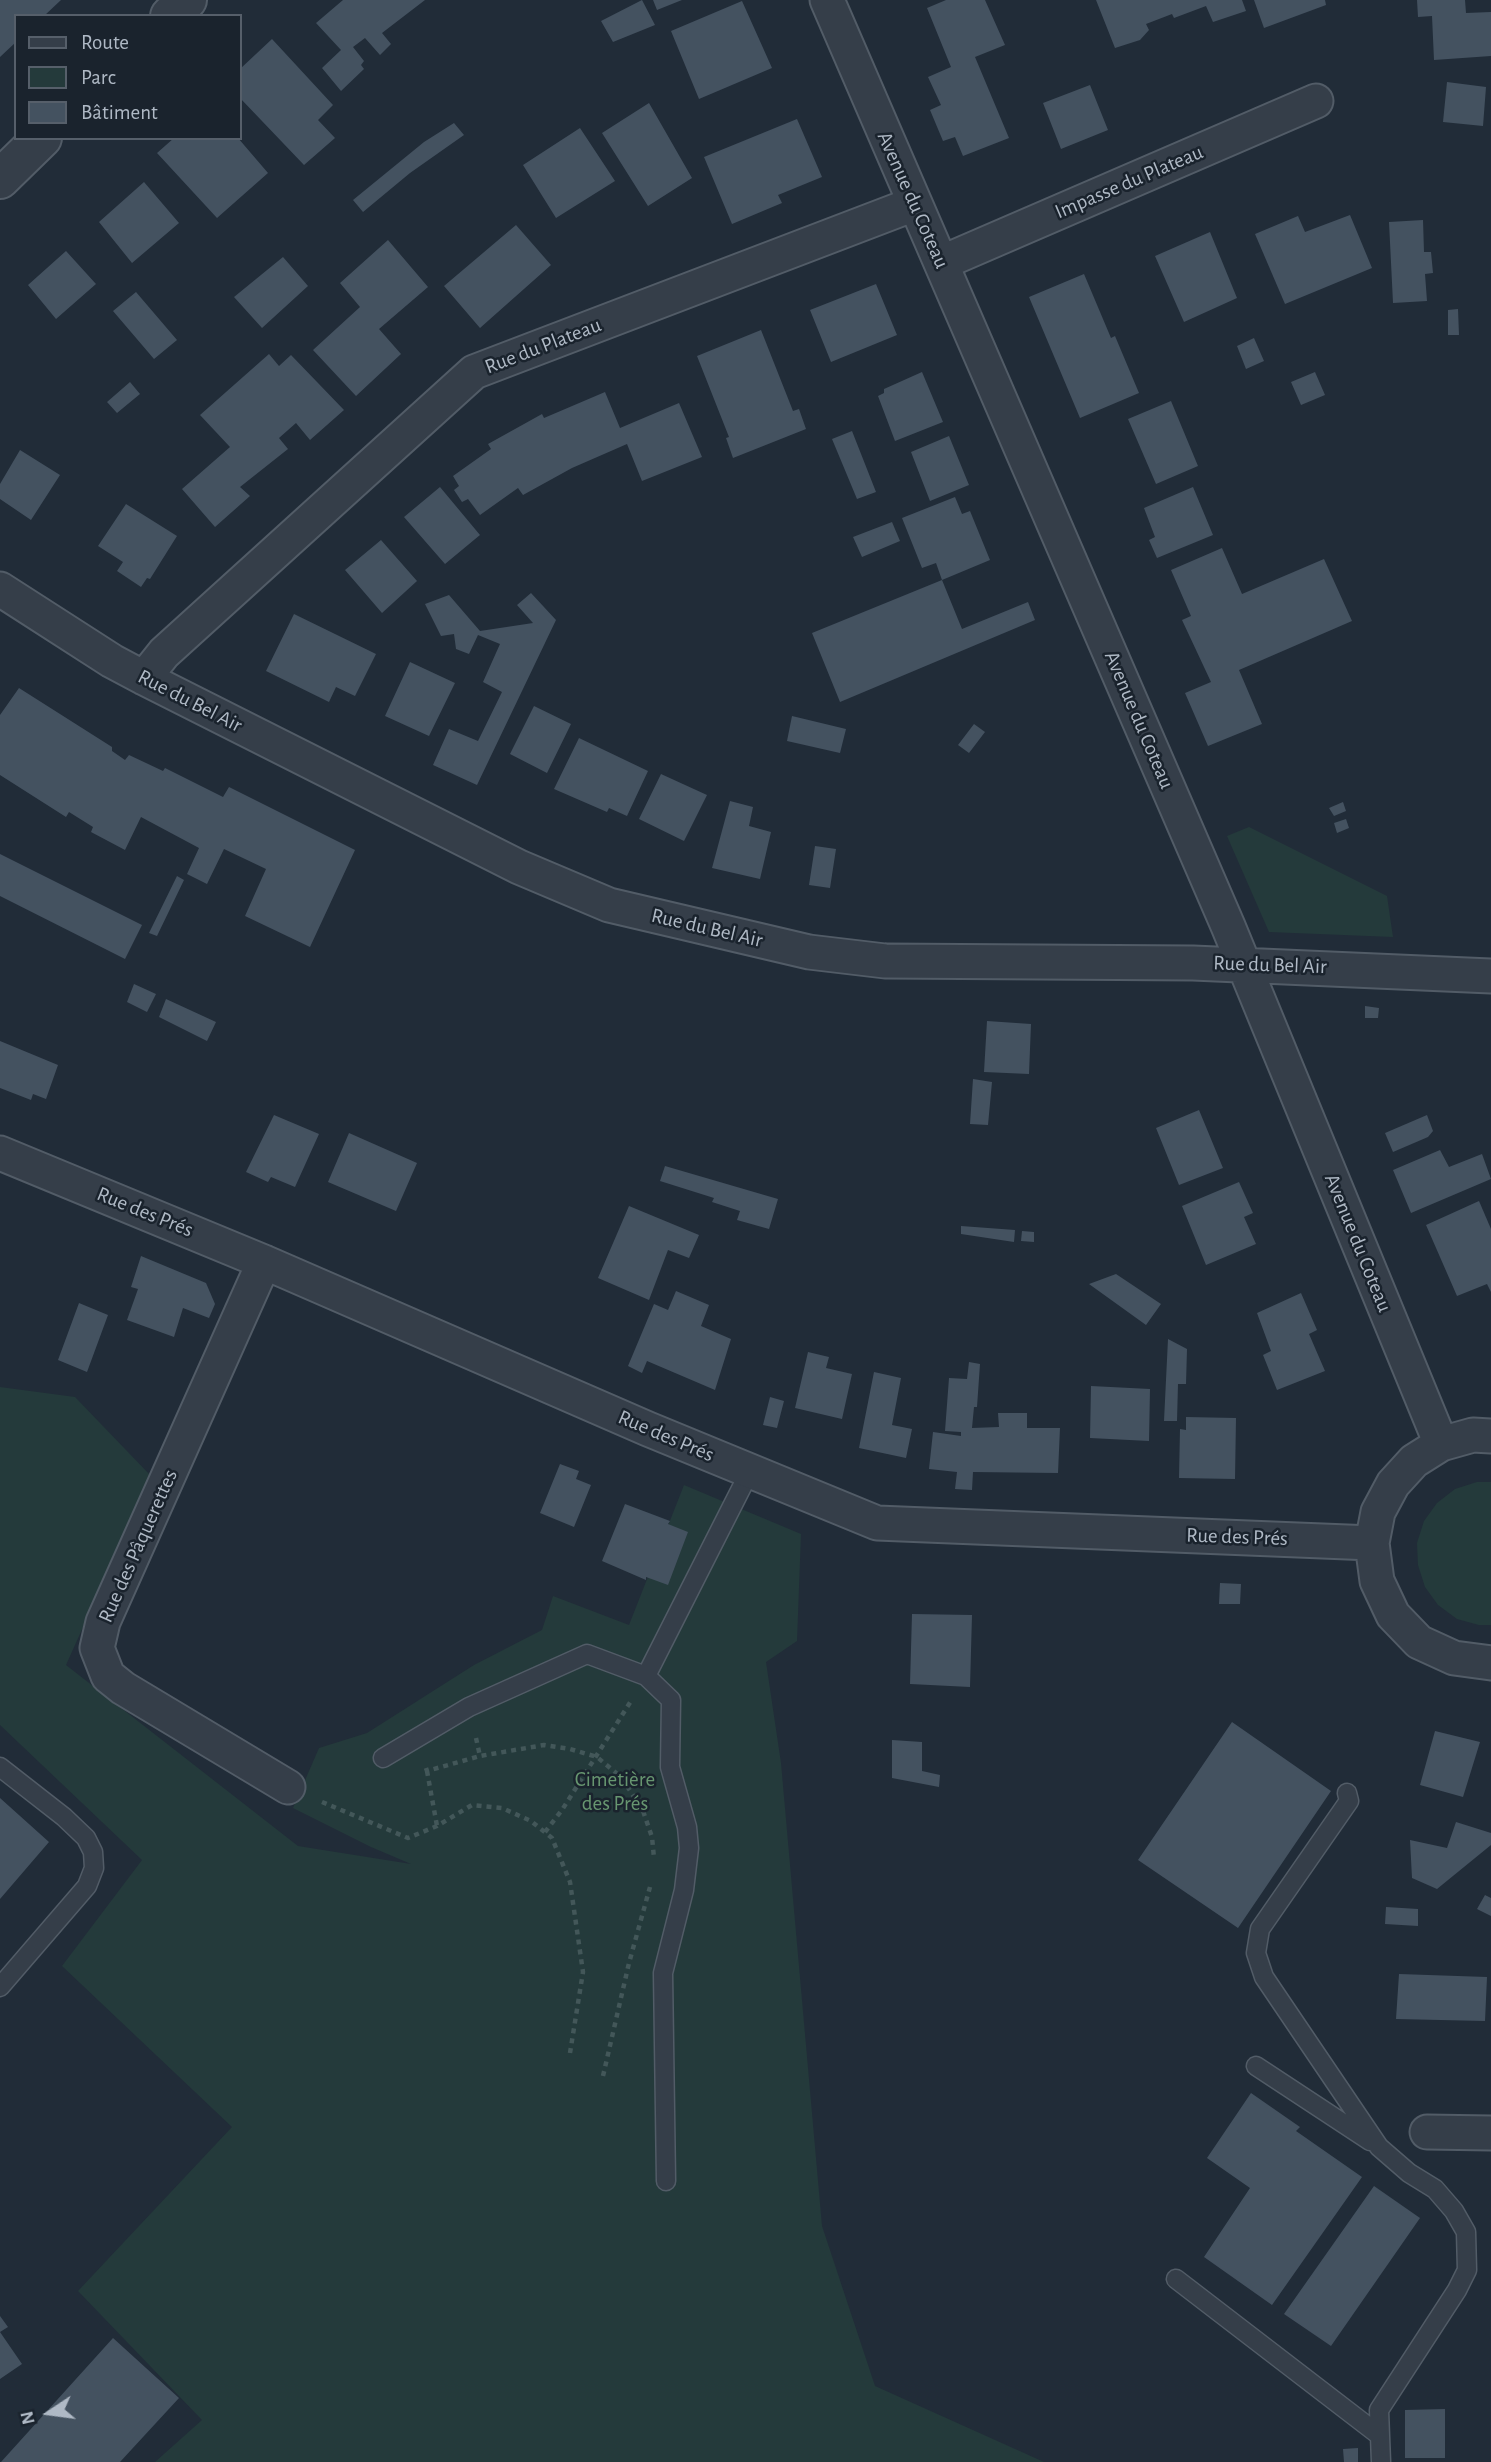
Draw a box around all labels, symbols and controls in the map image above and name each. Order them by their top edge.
legend [14,14,242,140]
text: Route [81,32,129,53]
text: Parc [81,67,116,88]
text: Bâtiment [81,102,158,123]
street label: Avenue du Coteau [872,128,954,272]
street label: Impasse du Plateau [1051,139,1207,225]
street label: Rue du Plateau [481,312,605,380]
street label: Avenue du Coteau [1099,647,1179,793]
street label: Rue du Bel Air [134,664,246,738]
street label: Rue du Bel Air [649,903,765,953]
street label: Rue du Bel Air [1213,950,1327,980]
street label: Avenue du Coteau [1319,1170,1397,1316]
street label: Rue des Prés [93,1181,197,1243]
street label: Rue des Prés [614,1405,718,1467]
street label: Rue des Pâquerettes [93,1466,183,1626]
street label: Rue des Prés [1186,1523,1288,1551]
park label: Cimetière des Prés [575,1767,655,1817]
north arrow [14,2378,84,2448]
text: N [17,2409,39,2426]

